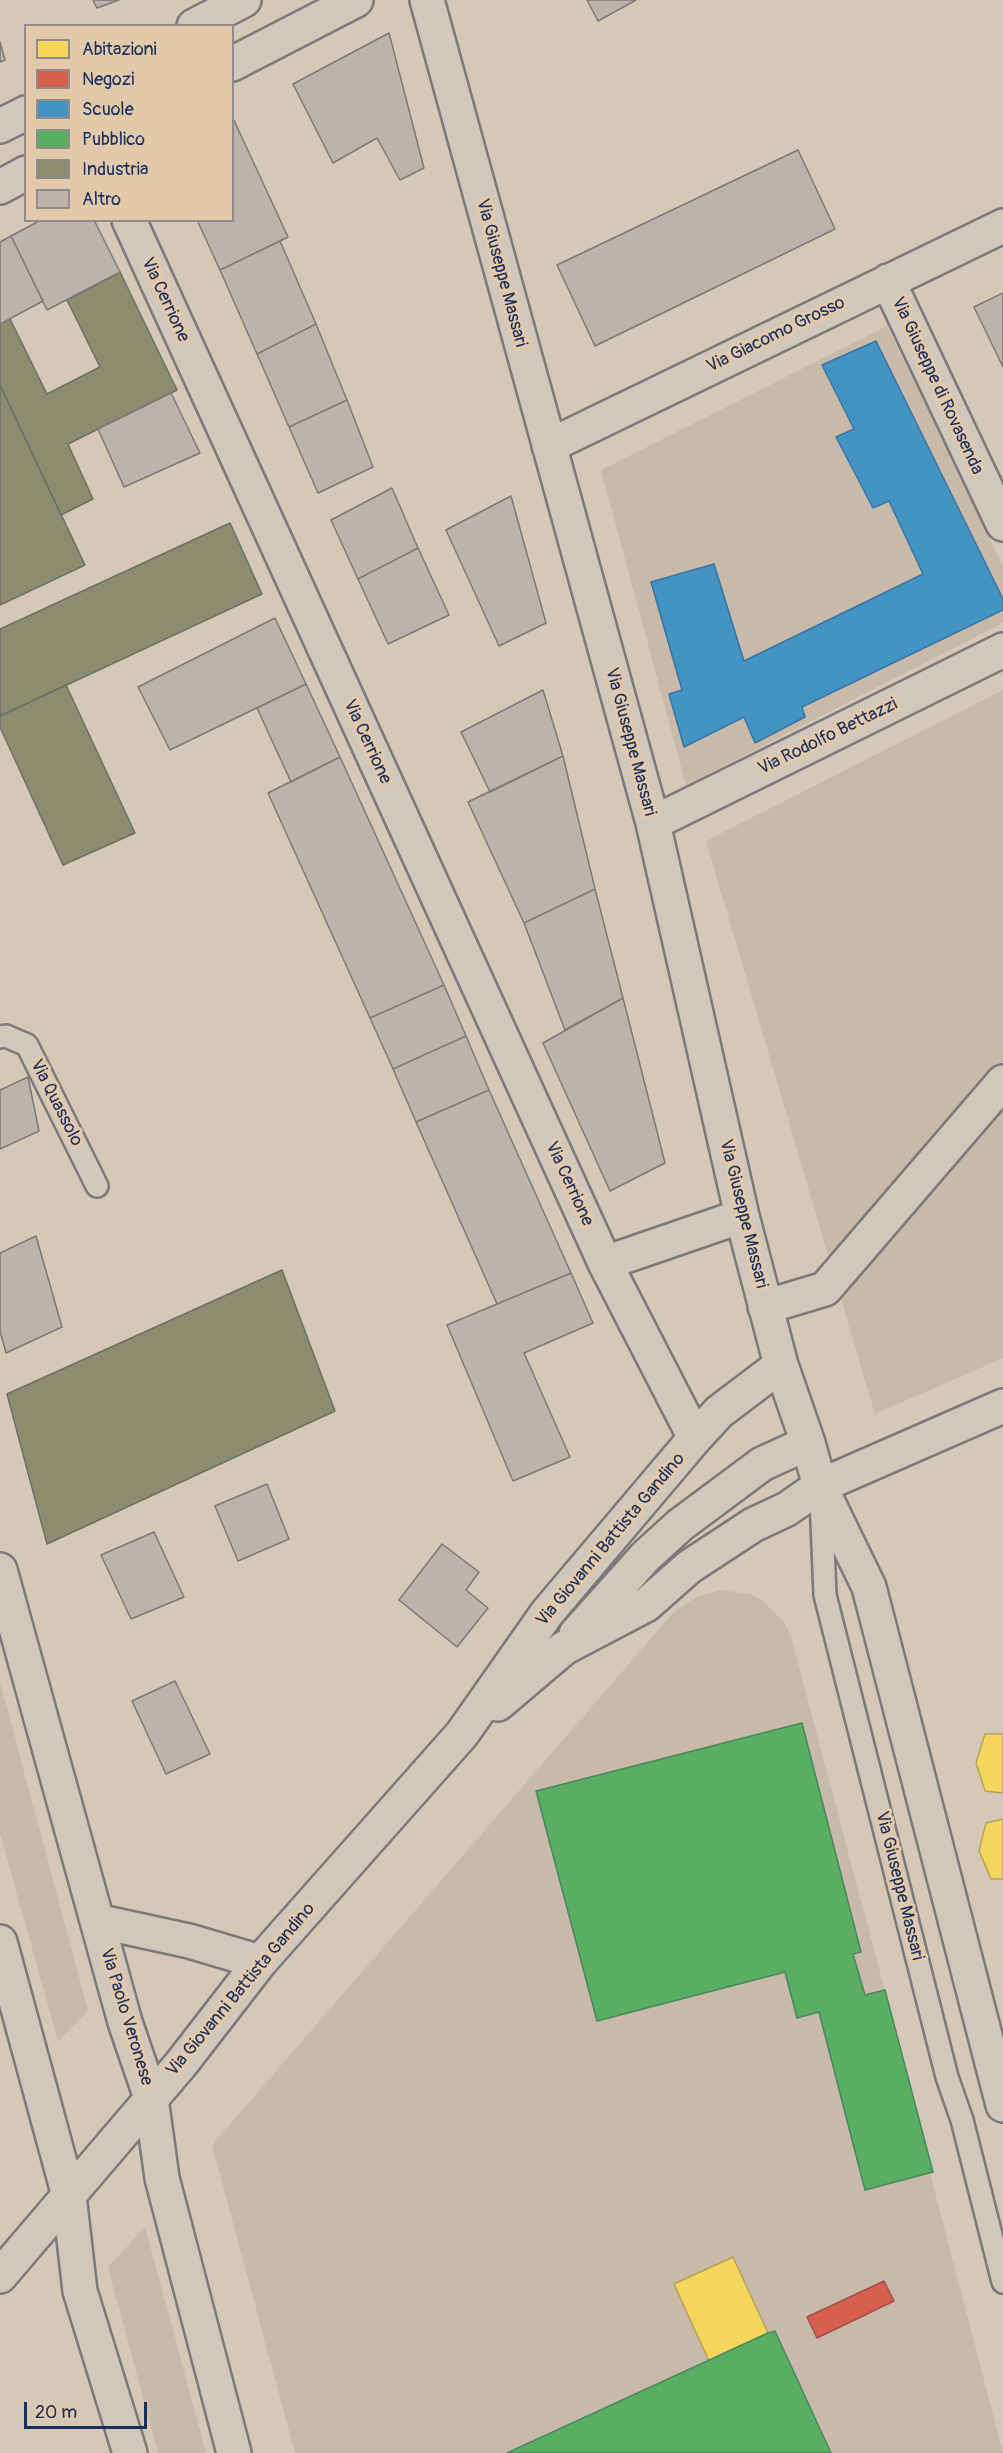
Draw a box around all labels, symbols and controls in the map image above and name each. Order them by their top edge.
legend [24,24,234,222]
text: Abitazioni [82,38,157,61]
text: Negozi [82,68,134,91]
text: Scuole [82,98,134,121]
text: Pubblico [82,128,145,151]
text: Industria [82,158,148,181]
text: Altro [82,188,121,211]
street label: Via Giuseppe Massari [471,197,531,349]
street label: Via Cerrione [136,254,194,346]
street label: Via Giacomo Grosso [703,292,849,378]
street label: Via Giuseppe di Rovasenda [886,294,988,478]
street label: Via Giuseppe Massari [600,666,660,818]
street label: Via Rodolfo Bettazzi [755,694,901,780]
street label: Via Cerrione [338,696,396,788]
street label: Via Quassolo [25,1056,87,1150]
street label: Via Giuseppe Massari [714,1137,772,1291]
street label: Via Cerrione [540,1138,598,1230]
street label: Via Giovanni Battista Gandino [532,1449,690,1631]
street label: Via Giuseppe Massari [870,1809,928,1963]
street label: Via Giovanni Battista Gandino [162,1899,320,2081]
street label: Via Paolo Veronese [95,1946,157,2088]
scale bar [27,2390,150,2428]
text: 20 m [35,2401,77,2424]

